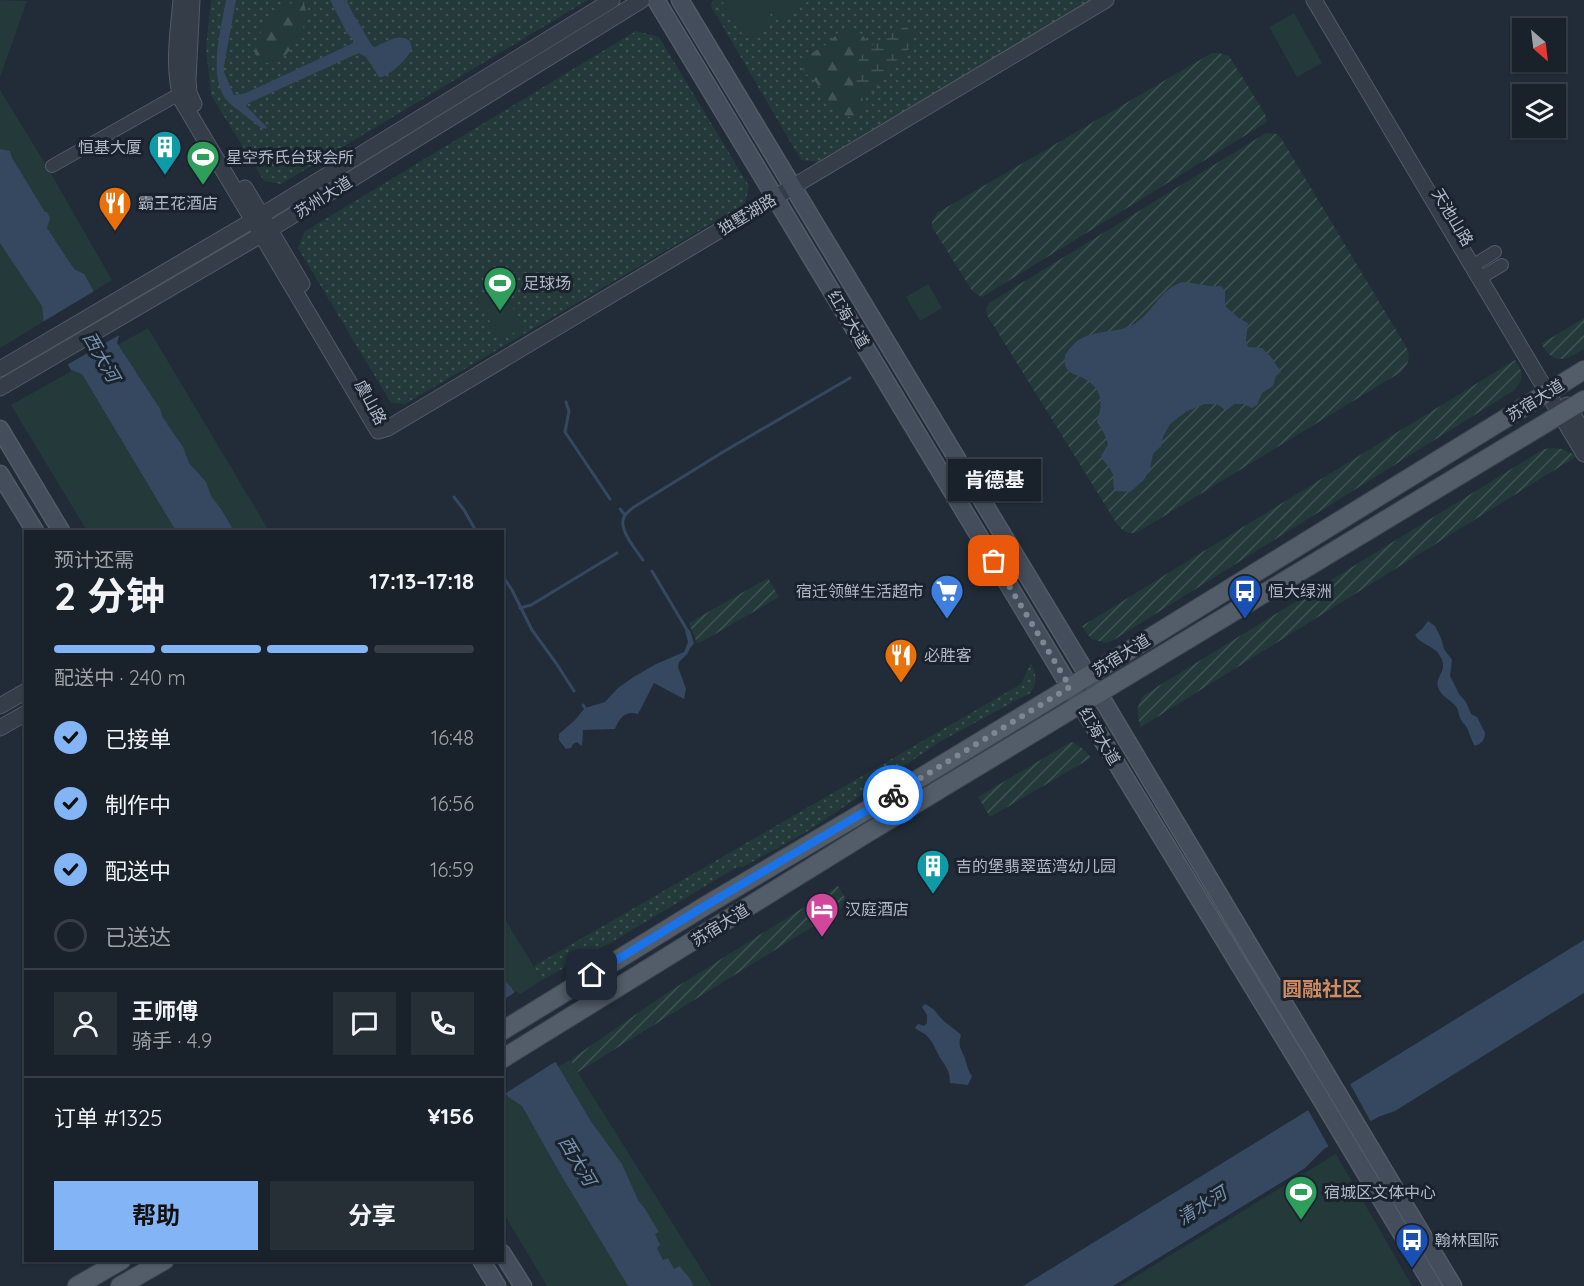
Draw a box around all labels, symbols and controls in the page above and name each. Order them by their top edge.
north arrow [1512,18,1566,72]
map controls [1512,18,1566,138]
button: layers [1512,84,1566,138]
building icon: 恒基大厦 [147,129,183,176]
place label: 恒基大厦 [78,137,142,157]
sports icon: 星空乔氏台球会所 [185,139,221,186]
place label: 星空乔氏台球会所 [226,147,354,167]
street label: 苏州大道 [291,172,355,222]
street label: 天池山路 [1428,184,1478,250]
restaurant icon: 霸王花酒店 [97,185,133,232]
street label: 独墅湖路 [714,189,780,239]
place label: 霸王花酒店 [138,193,218,213]
sports icon: 足球场 [482,265,518,312]
place label: 足球场 [523,273,571,293]
street label: 红海大道 [824,286,874,352]
water label: 西大河 [78,328,126,388]
street label: 苏宿大道 [1503,375,1567,425]
street label: 虞山路 [351,376,391,428]
callout: 肯德基 [948,459,1040,501]
text: 肯德基 [965,467,1025,492]
pin [968,535,1019,586]
icon: bag [977,544,1010,577]
text: 预计还需 [54,547,134,572]
text: 17:13–17:18 [369,567,474,595]
text: 2 分钟 [54,571,165,620]
supermarket icon: 宿迁领鲜生活超市 [929,573,965,620]
bus stop icon: 恒大绿洲 [1227,573,1263,620]
place label: 宿迁领鲜生活超市 [796,581,924,601]
place label: 恒大绿洲 [1268,581,1332,601]
street label: 苏宿大道 [1089,630,1153,680]
restaurant icon: 必胜客 [883,637,919,684]
place label: 必胜客 [924,645,972,665]
text: 配送中 · 240 m [54,665,186,690]
street label: 红海大道 [1075,703,1125,769]
icon: check [54,721,87,754]
text: 已接单 [105,725,171,753]
text: 16:48 [431,725,474,750]
courier [863,765,923,825]
icon: bike [877,779,910,812]
icon: check [54,787,87,820]
text: 制作中 [105,791,171,819]
text: 16:56 [430,791,474,816]
building icon: 吉的堡翡翠蓝湾幼儿园 [915,848,951,895]
icon: check [54,853,87,886]
place label: 吉的堡翡翠蓝湾幼儿园 [956,856,1116,876]
text: 配送中 [105,857,171,885]
text: 16:59 [430,857,474,882]
hotel icon: 汉庭酒店 [804,891,840,938]
place label: 汉庭酒店 [845,899,909,919]
street label: 苏宿大道 [688,900,752,950]
text: 已送达 [105,923,171,951]
pin [566,949,617,1000]
icon: home [575,958,608,991]
district label: 圆融社区 [1282,976,1362,1001]
button: person [54,992,117,1055]
button: chat [333,992,396,1055]
button: phone [411,992,474,1055]
text: 王师傅 [132,997,198,1025]
text: 骑手 · 4.9 [132,1028,212,1053]
text: ¥156 [427,1102,474,1130]
text: 订单 #1325 [54,1104,162,1132]
water label: 西大河 [554,1132,603,1192]
sports icon: 宿城区文体中心 [1283,1174,1319,1221]
water label: 清水河 [1173,1180,1233,1230]
button: 帮助 [54,1181,258,1250]
button: 分享 [270,1181,474,1250]
place label: 宿城区文体中心 [1324,1182,1436,1202]
bus stop icon: 翰林国际 [1394,1222,1430,1269]
place label: 翰林国际 [1435,1230,1499,1250]

